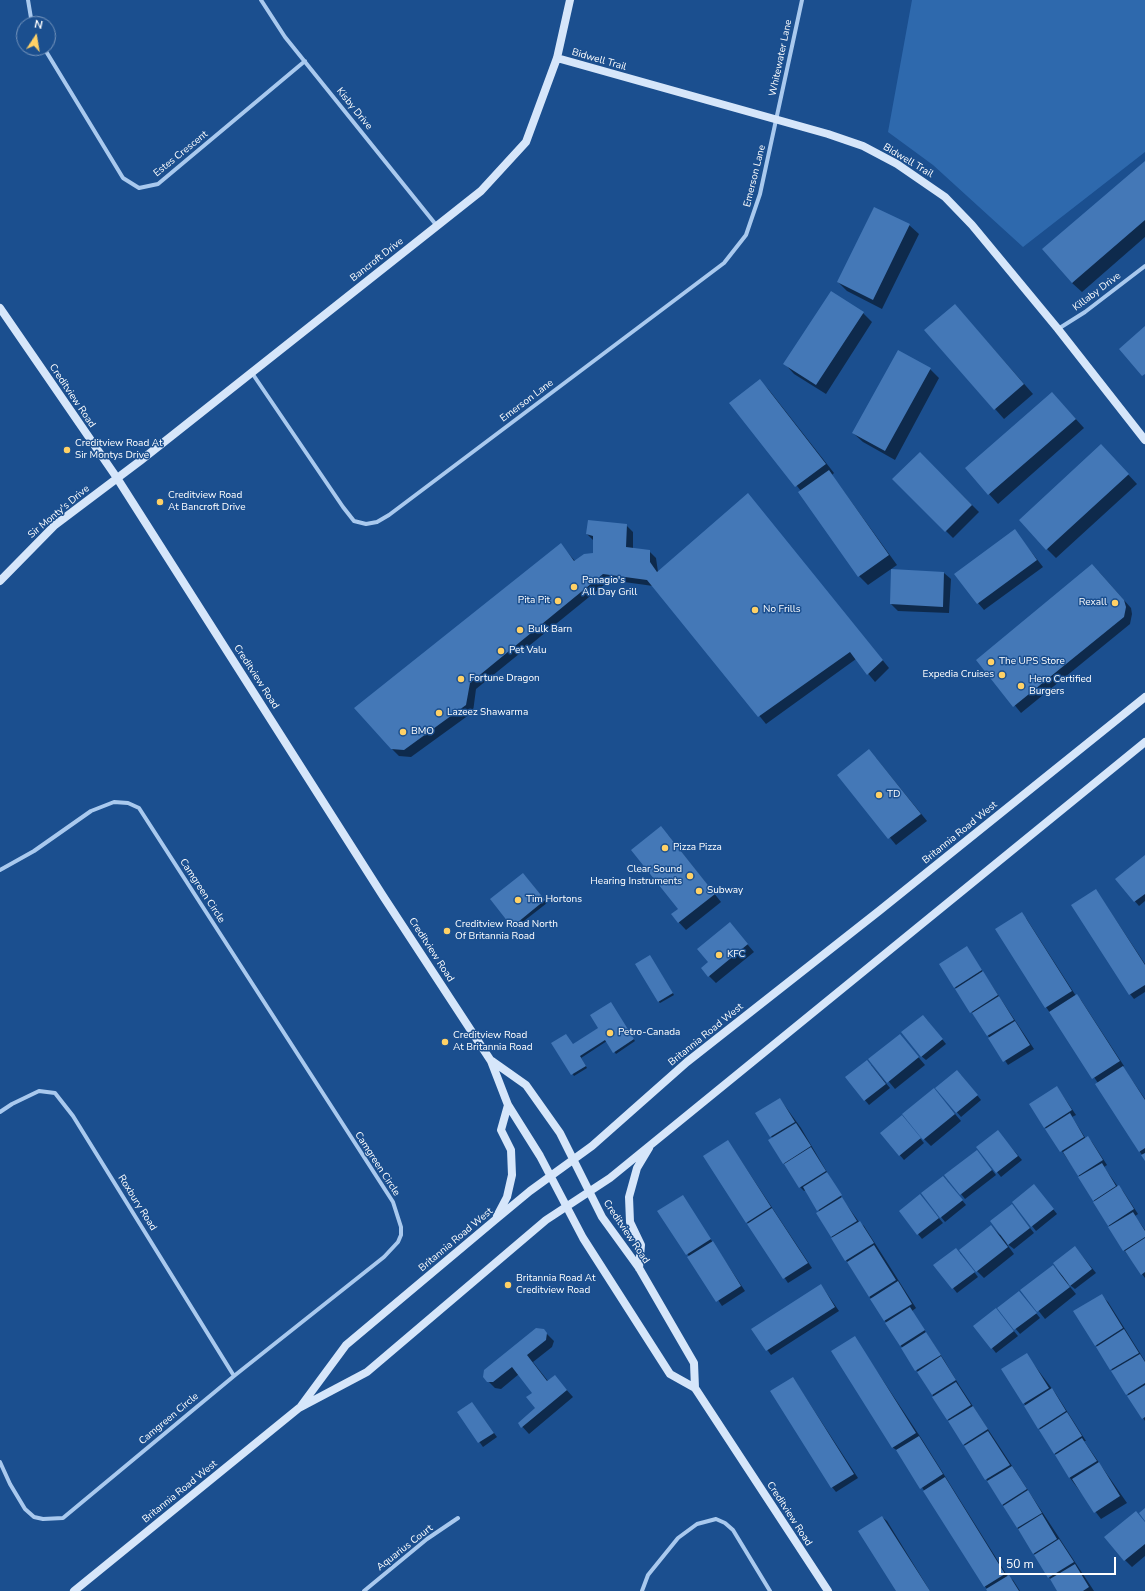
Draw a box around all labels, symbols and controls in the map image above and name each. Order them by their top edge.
north arrow [16,16,56,56]
text: N [33,17,44,33]
street label: Whitewater Lane [767,19,795,97]
street label: Bidwell Trail [570,46,628,74]
street label: Kisby Drive [333,86,375,132]
street label: Estes Crescent [152,129,210,179]
street label: Bidwell Trail [881,141,935,181]
street label: Emerson Lane [741,144,769,208]
street label: Bancroft Drive [348,235,406,285]
street label: Killaby Drive [1071,270,1123,314]
street label: Creditview Road [46,362,98,430]
street label: Emerson Lane [498,377,556,425]
place label: Creditview Road At Sir Montys Drive [75,438,162,462]
marker: Creditview Road At Sir Montys Drive [62,445,72,455]
street label: Sir Monty's Drive [26,483,92,541]
place label: Creditview Road At Bancroft Drive [168,490,246,514]
marker: Creditview Road At Bancroft Drive [155,497,165,507]
place label: Panagio's All Day Grill [582,575,637,598]
marker: Panagio's All Day Grill [569,582,579,592]
place label: Pita Pit [518,595,550,607]
marker: Pita Pit [553,596,563,606]
place label: Rexall [1079,597,1107,609]
marker: Rexall [1110,598,1120,608]
place label: No Frills [763,604,800,616]
marker: No Frills [750,605,760,615]
place label: Bulk Barn [528,624,572,636]
marker: Bulk Barn [515,625,525,635]
street label: Creditview Road [231,643,281,711]
place label: Pet Valu [509,645,547,657]
marker: Pet Valu [496,646,506,656]
place label: The UPS Store [999,656,1065,668]
marker: The UPS Store [986,657,996,667]
place label: Expedia Cruises [923,669,994,681]
marker: Expedia Cruises [997,670,1007,680]
place label: Fortune Dragon [469,673,540,685]
marker: Fortune Dragon [456,674,466,684]
place label: Hero Certified Burgers [1029,674,1092,698]
marker: Hero Certified Burgers [1016,681,1026,691]
place label: Lazeez Shawarma [447,707,528,719]
marker: Lazeez Shawarma [434,708,444,718]
place label: BMO [411,726,434,738]
marker: BMO [398,727,408,737]
place label: TD [887,789,900,801]
marker: TD [874,790,884,800]
street label: Britannia Road West [920,799,1000,867]
place label: Pizza Pizza [673,842,722,854]
marker: Pizza Pizza [660,843,670,853]
street label: Camgreen Circle [177,857,227,925]
place label: Clear Sound Hearing Instruments [590,864,682,888]
marker: Clear Sound Hearing Instruments [685,871,695,881]
place label: Subway [707,885,743,897]
marker: Subway [694,886,704,896]
place label: Tim Hortons [526,894,582,906]
marker: Tim Hortons [513,895,523,905]
street label: Creditview Road [406,916,456,984]
place label: Creditview Road North Of Britannia Road [455,919,558,942]
marker: Creditview Road North Of Britannia Road [442,926,452,936]
place label: KFC [727,949,745,961]
marker: KFC [714,950,724,960]
street label: Britannia Road West [666,1001,746,1069]
place label: Petro-Canada [618,1027,680,1039]
marker: Petro-Canada [605,1028,615,1038]
place label: Creditview Road At Britannia Road [453,1030,533,1054]
marker: Creditview Road At Britannia Road [440,1037,450,1047]
street label: Camgreen Circle [352,1130,402,1198]
street label: Roxbury Road [115,1173,159,1233]
street label: Creditview Road [600,1198,652,1266]
street label: Britannia Road West [417,1206,495,1274]
place label: Britannia Road At Creditview Road [516,1273,596,1296]
marker: Britannia Road At Creditview Road [503,1280,513,1290]
street label: Camgreen Circle [137,1391,201,1447]
street label: Britannia Road West [140,1458,220,1526]
street label: Creditview Road [764,1480,814,1548]
street label: Aquarius Court [375,1522,435,1574]
scale bar [1001,1549,1118,1575]
text: 50 m [1006,1556,1034,1572]

